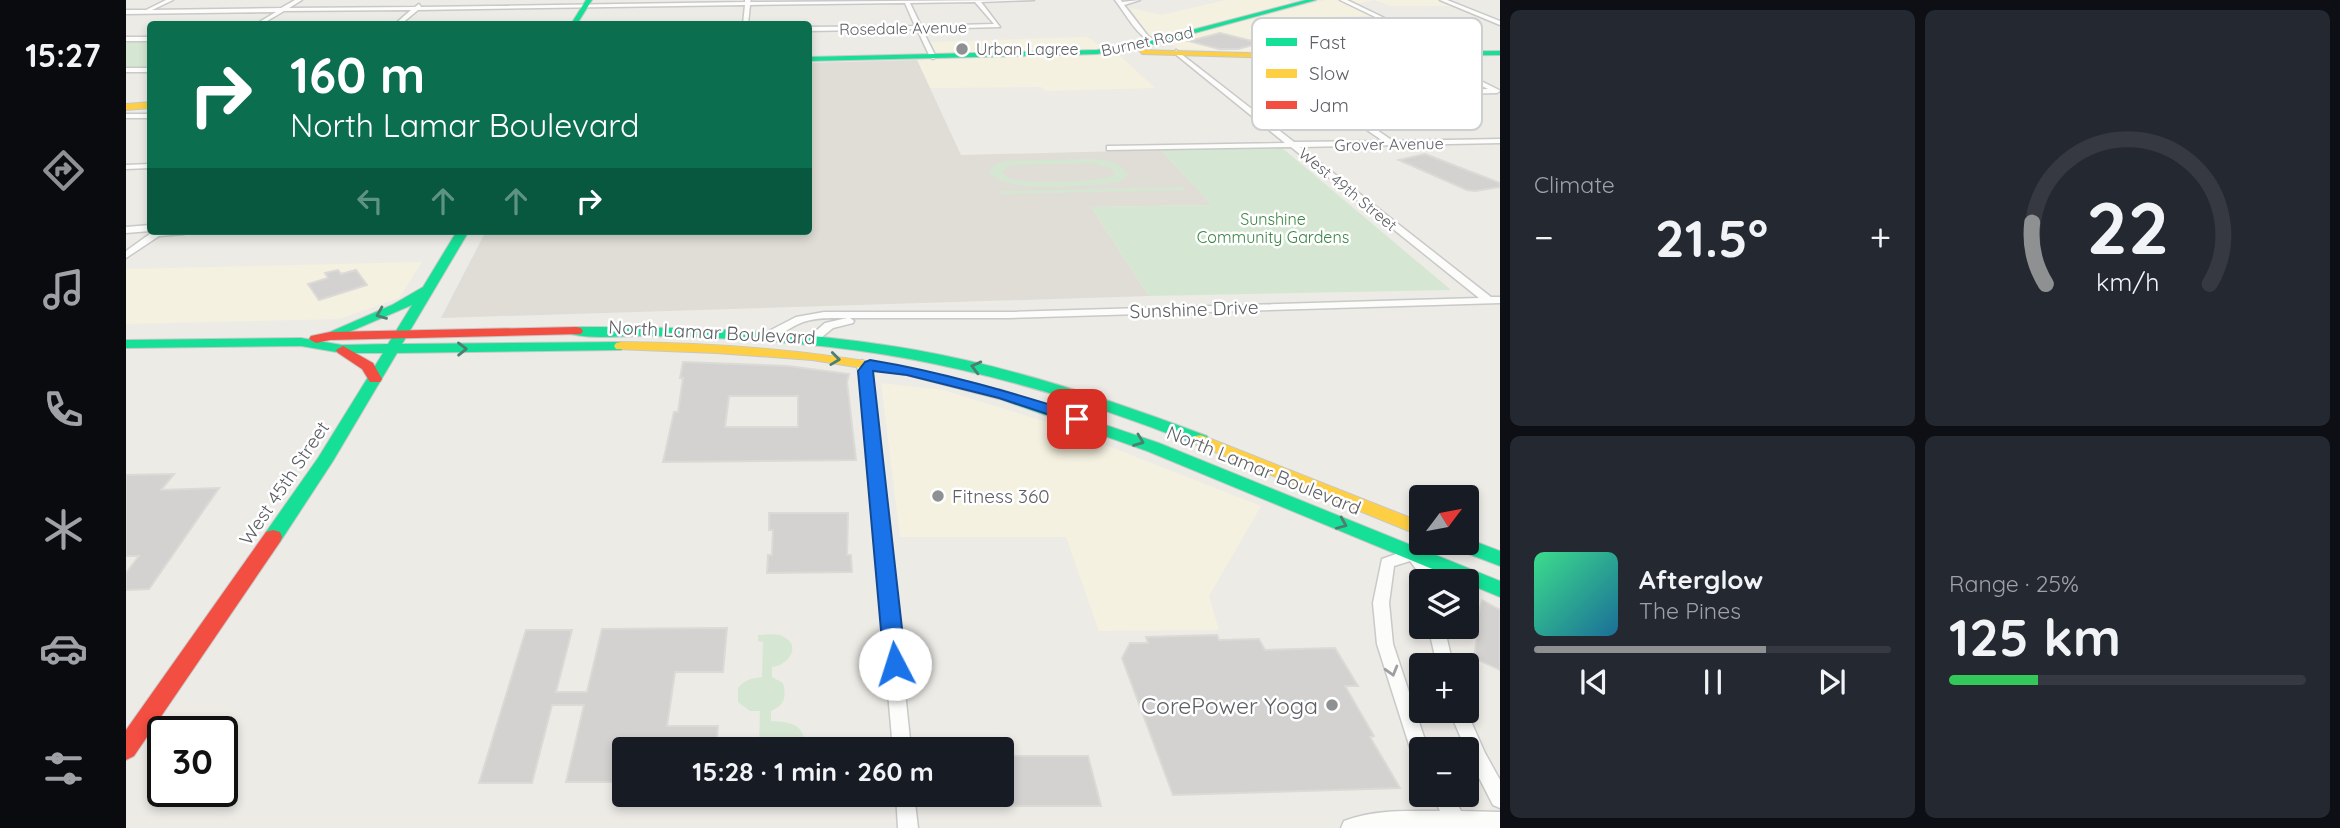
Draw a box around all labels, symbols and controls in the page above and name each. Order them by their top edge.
street label: Rosedale Avenue [839,17,967,39]
legend [1252,18,1482,130]
street label: Burnet Road [1099,22,1195,60]
text: Fast [1309,30,1346,54]
text: 15:27 [25,35,101,75]
place label: Urban Lagree [976,39,1079,59]
marker: Urban Lagree [954,41,970,57]
text: 160 m [290,44,425,105]
icon: right [175,49,266,140]
text: Slow [1309,61,1350,85]
text: Jam [1309,93,1349,117]
text: North Lamar Boulevard [290,105,639,145]
street label: Grover Avenue [1334,133,1444,155]
street label: West 49th Street [1295,143,1401,235]
icon: directions [39,146,88,195]
text: Climate [1534,170,1615,199]
text: 22 [2086,181,2169,272]
icon: left [351,182,389,220]
icon: ahead [424,182,462,220]
icon: ahead [497,182,535,220]
icon: right [570,182,608,220]
text: 21.5° [1655,205,1768,270]
park label: Sunshine Community Gardens [1197,209,1349,247]
text: − [1534,213,1554,261]
text: + [1870,213,1891,261]
icon: music [39,265,88,314]
text: km/h [2096,266,2159,297]
street label: Sunshine Drive [1129,295,1259,323]
one-way arrow [376,306,389,320]
street label: North Lamar Boulevard [608,315,816,349]
one-way arrow [457,341,467,357]
one-way arrow [829,352,841,367]
one-way arrow [970,361,982,375]
icon: phone [39,385,88,434]
pin [1047,389,1107,449]
icon: arrive [1058,400,1096,438]
street label: West 45th Street [234,417,334,549]
street label: North Lamar Boulevard [1163,420,1365,520]
one-way arrow [1133,433,1145,447]
place label: Fitness 360 [952,484,1049,508]
north arrow [1409,485,1479,555]
map controls [1409,485,1479,807]
marker: Fitness 360 [930,488,946,504]
icon: climate [39,505,88,554]
one-way arrow [1335,516,1347,530]
text: Afterglow [1639,563,1763,596]
button: layers [1409,569,1479,639]
text: Range · 25% [1949,569,2079,598]
text: The Pines [1639,596,1741,625]
text: 125 km [1949,604,2121,669]
icon: car [39,624,88,673]
position arrow [858,627,932,701]
button: + [1409,653,1479,723]
icon: previous [1575,663,1613,701]
icon: pause [1694,663,1732,701]
icon: next [1813,663,1851,701]
one-way arrow [1384,664,1398,676]
place label: CorePower Yoga [1141,691,1318,720]
marker: CorePower Yoga [1324,697,1340,713]
speed limit sign: 30 [147,716,238,807]
button: − [1409,737,1479,807]
icon: filters [39,744,88,793]
text: 15:28 · 1 min · 260 m [692,755,934,788]

